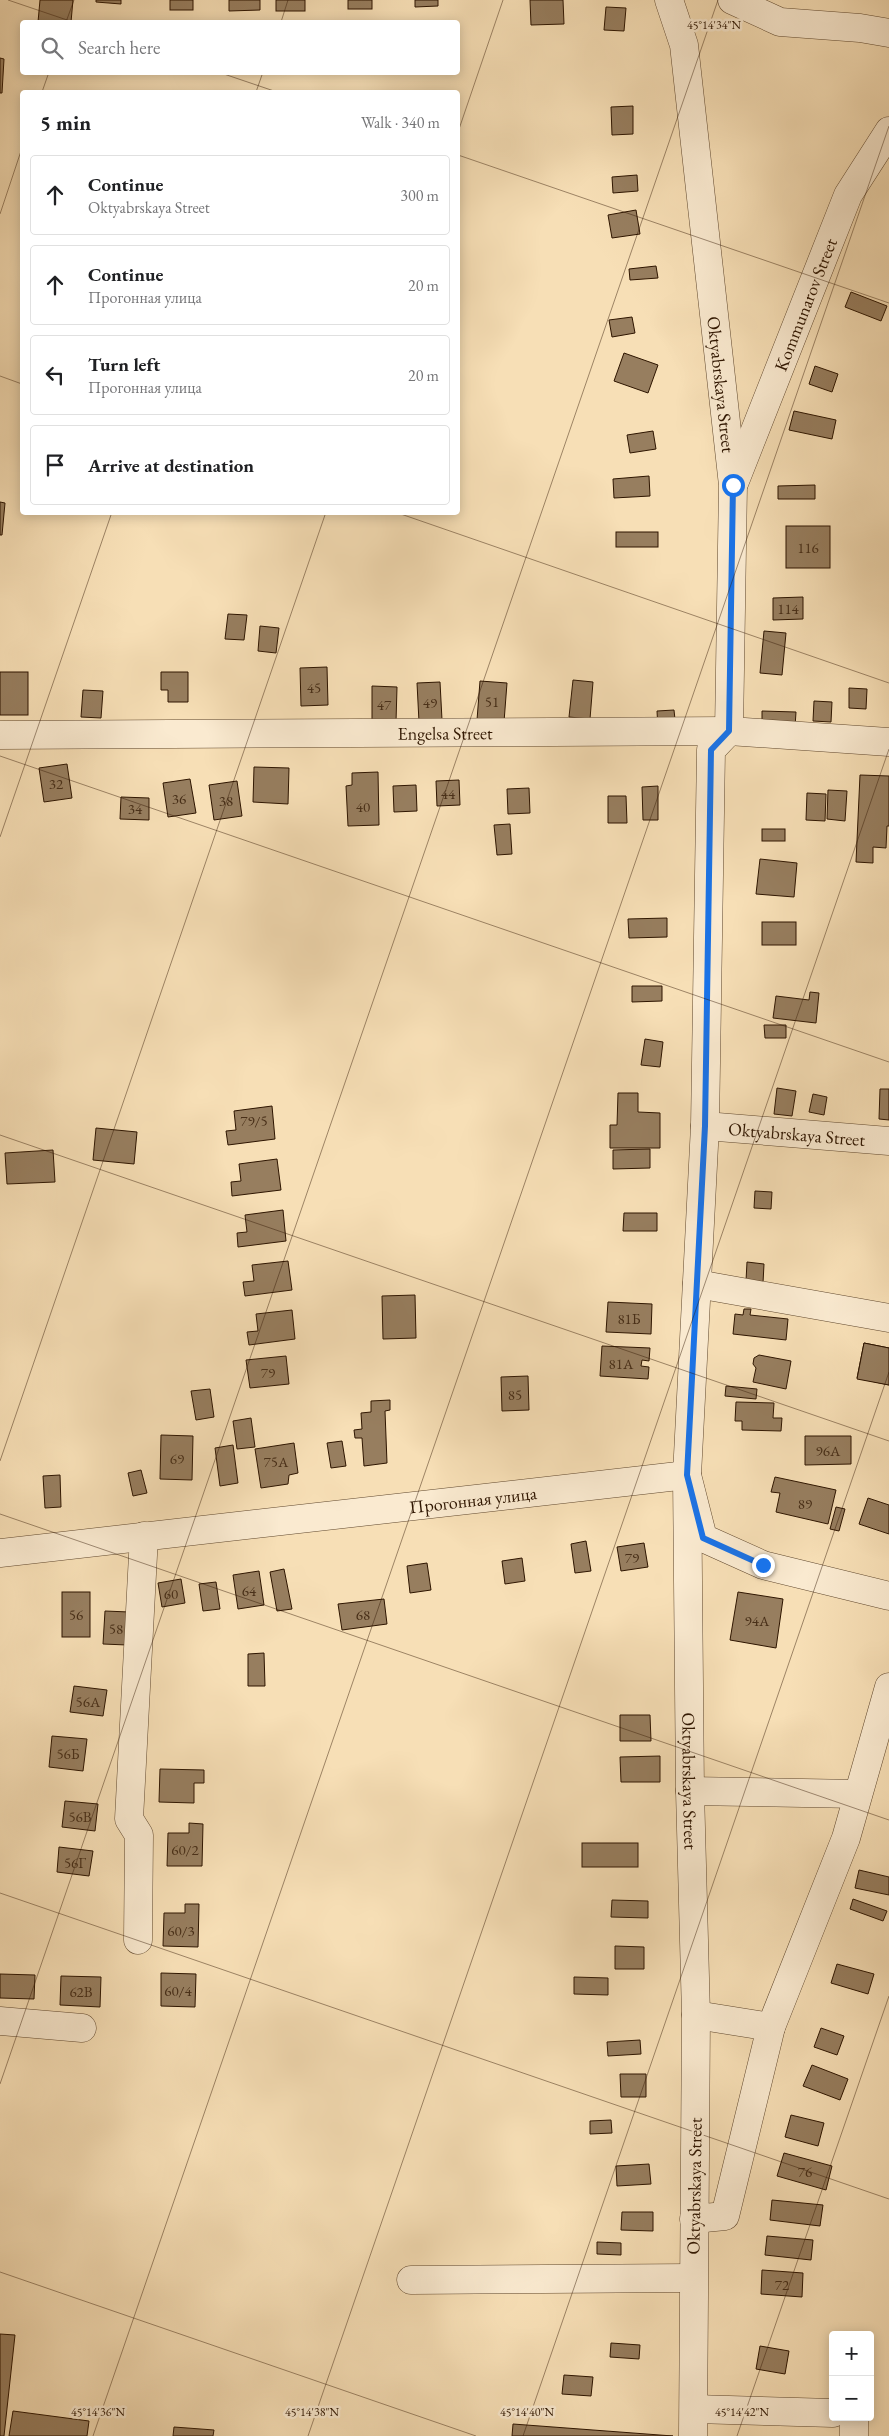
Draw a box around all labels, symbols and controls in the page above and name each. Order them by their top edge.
text: 45°14'34"N [687,17,741,33]
search box [20,20,460,75]
icon: search [38,34,66,62]
text: Search here [78,35,160,60]
text: 5 min [40,109,91,136]
text: Walk · 340 m [361,112,440,133]
text: Continue [88,172,163,197]
icon: ahead [41,181,69,209]
text: 300 m [400,185,439,206]
text: Oktyabrskaya Street [88,197,210,218]
street label: Kommunarov Street [768,234,842,374]
text: Continue [88,262,163,287]
icon: ahead [41,271,69,299]
text: 20 m [408,275,439,296]
text: Прогонная улица [88,287,202,308]
street label: Oktyabrskaya Street [703,315,741,454]
text: Turn left [88,352,160,377]
icon: left [41,361,69,389]
text: 20 m [408,365,439,386]
text: Прогонная улица [88,377,202,398]
icon: arrive [41,451,69,479]
text: Arrive at destination [88,453,254,478]
route start [722,474,745,497]
house number: 116 [797,538,819,557]
house number: 114 [777,599,800,618]
house number: 45 [307,678,321,697]
house number: 51 [485,692,499,711]
house number: 49 [423,693,437,712]
house number: 47 [377,695,392,714]
street label: Engelsa Street [397,721,493,744]
house number: 32 [49,774,64,793]
house number: 44 [441,784,456,803]
house number: 36 [172,789,186,808]
house number: 38 [219,791,233,810]
house number: 40 [356,797,370,816]
house number: 34 [128,799,143,818]
house number: 79/5 [240,1111,268,1130]
street label: Oktyabrskaya Street [727,1116,866,1151]
house number: 81Б [617,1309,641,1328]
house number: 81А [609,1354,634,1373]
house number: 79 [261,1363,275,1382]
house number: 85 [508,1385,522,1404]
house number: 96А [816,1441,841,1460]
house number: 69 [170,1449,184,1468]
house number: 75А [264,1452,289,1471]
street label: Прогонная улица [408,1481,539,1518]
house number: 89 [798,1494,812,1513]
house number: 79 [625,1548,639,1567]
route end [752,1554,775,1577]
house number: 64 [242,1581,257,1600]
house number: 60 [164,1584,178,1603]
house number: 56 [69,1605,83,1624]
house number: 68 [356,1605,370,1624]
house number: 94А [745,1611,770,1630]
house number: 58 [109,1619,123,1638]
house number: 56А [76,1692,101,1711]
street label: Oktyabrskaya Street [678,1712,703,1850]
house number: 56Б [56,1744,80,1763]
house number: 56В [68,1807,92,1826]
house number: 60/2 [171,1840,200,1859]
house number: 56Г [64,1853,86,1872]
house number: 60/3 [167,1921,195,1940]
house number: 60/4 [164,1981,193,2000]
house number: 62В [69,1982,93,2001]
street label: Oktyabrskaya Street [681,2117,707,2255]
house number: 76 [798,2162,812,2181]
house number: 72 [775,2275,790,2294]
map controls [829,2331,874,2421]
button: + [829,2331,874,2376]
button: − [829,2376,874,2421]
text: 45°14'36"N [71,2404,125,2420]
text: 45°14'38"N [285,2404,339,2420]
text: 45°14'40"N [500,2404,554,2420]
text: 45°14'42"N [715,2404,769,2420]

